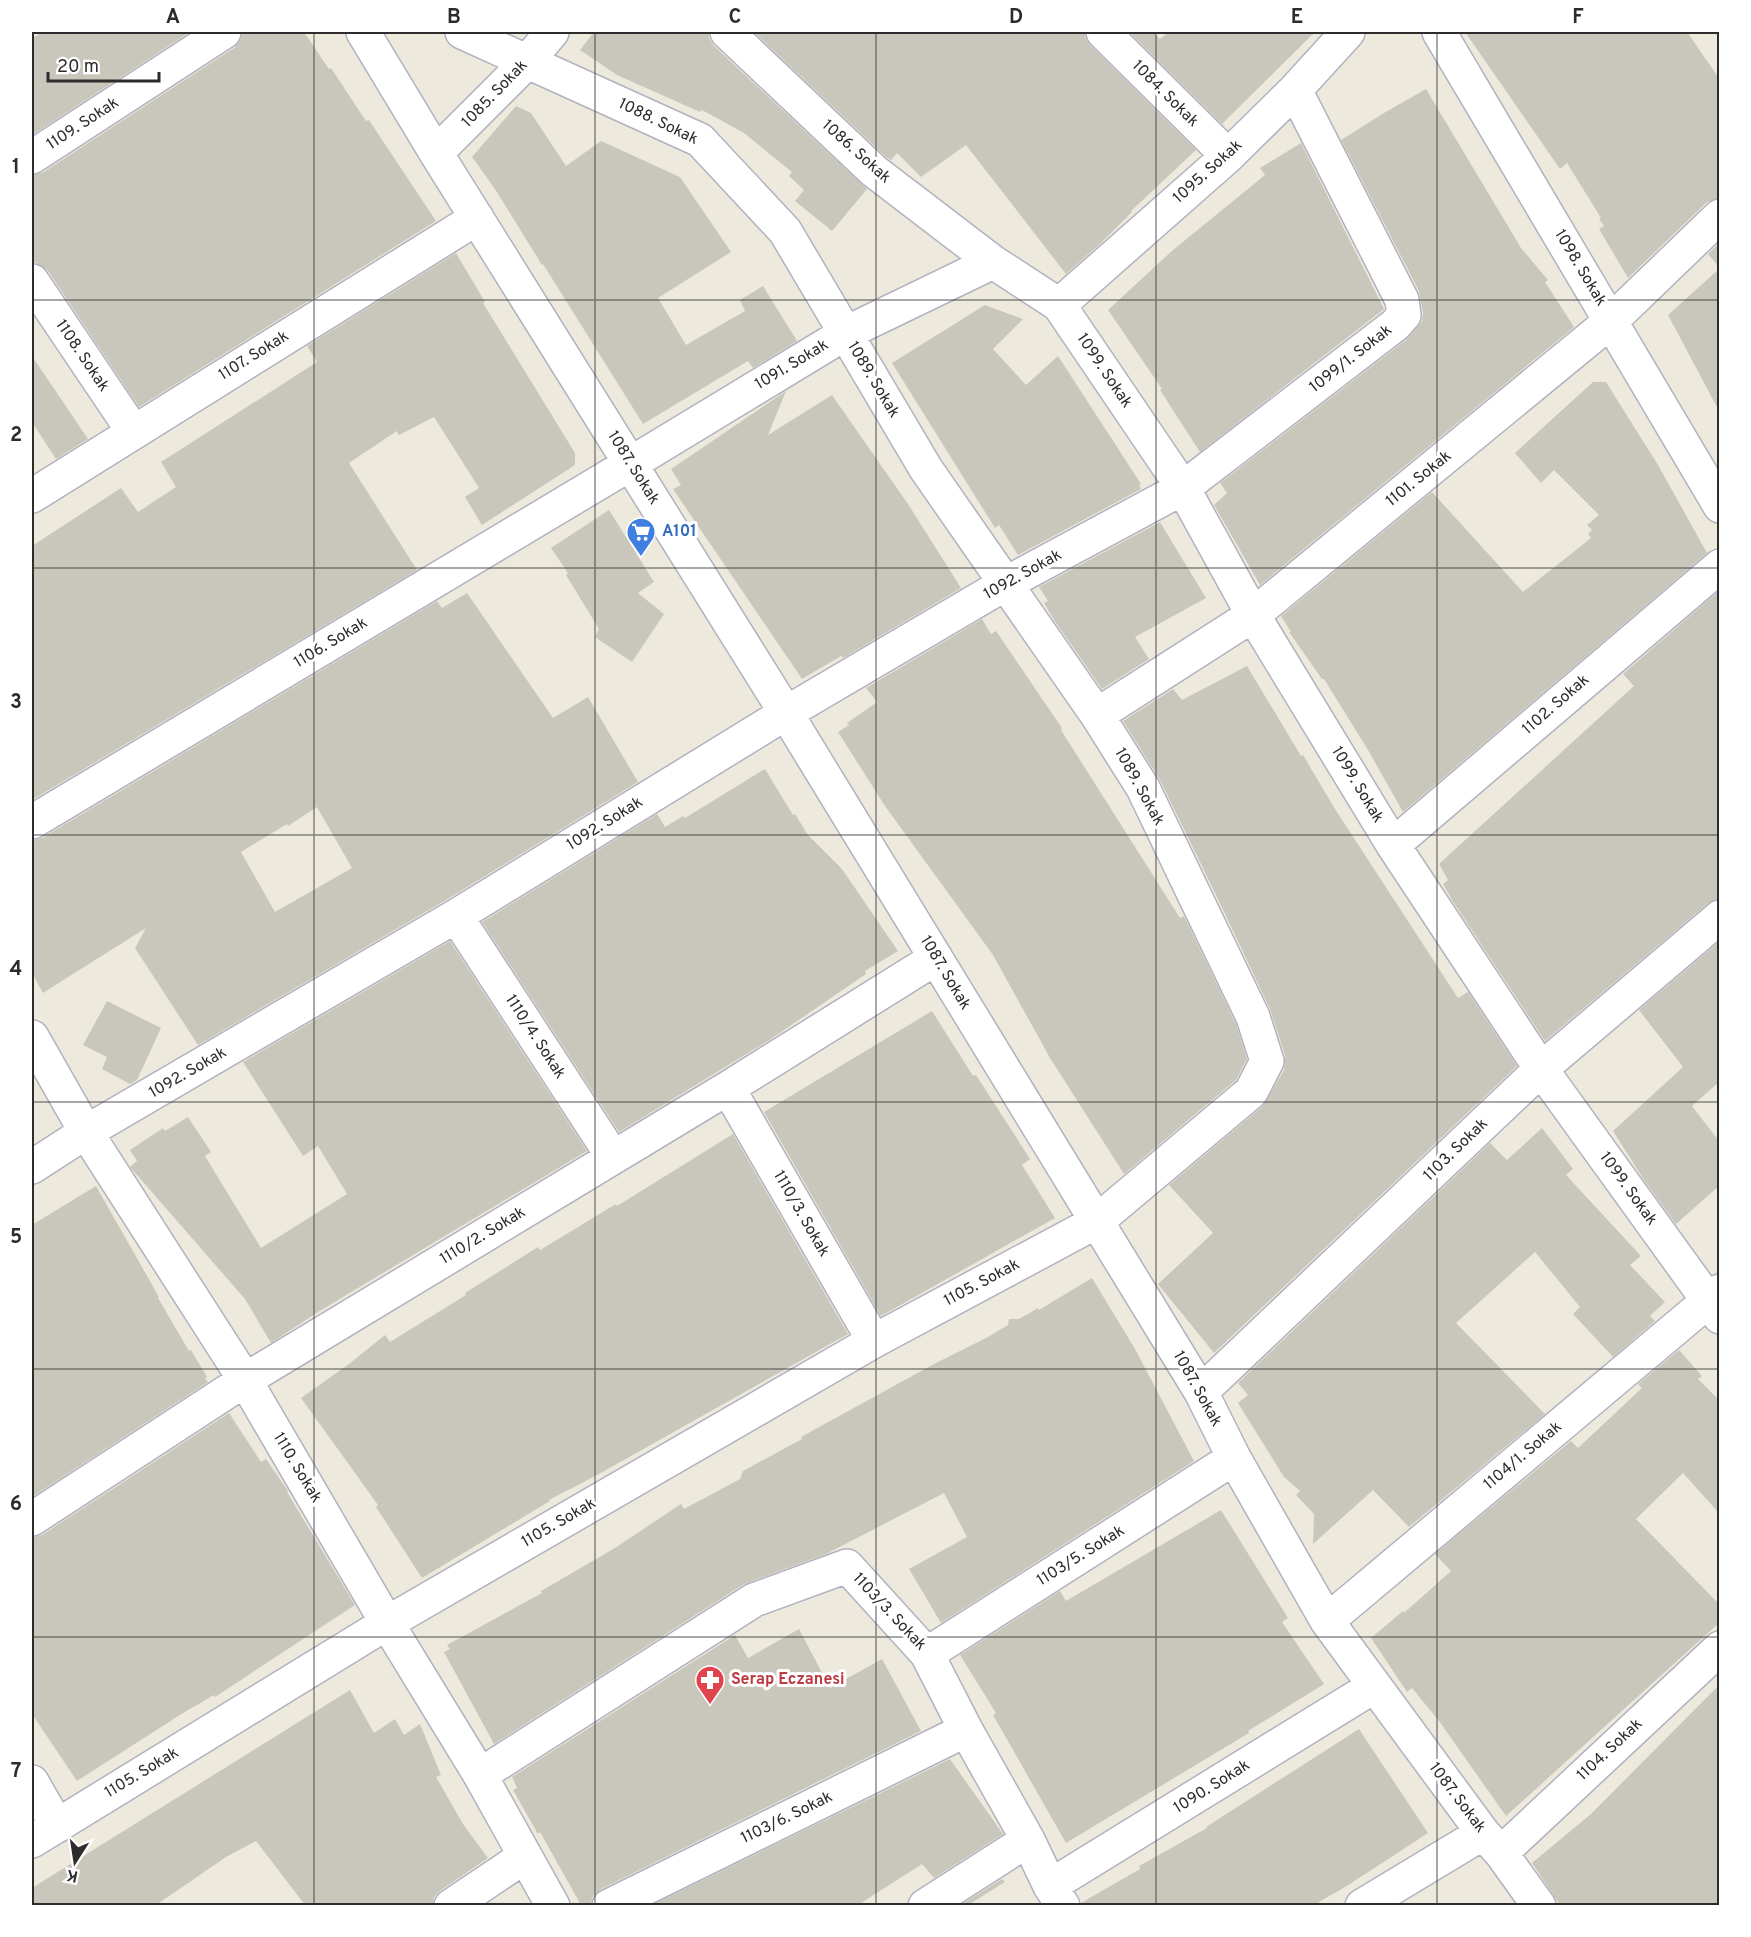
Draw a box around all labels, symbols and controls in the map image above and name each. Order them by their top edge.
text: A [166,5,180,31]
text: B [447,5,461,31]
text: C [729,5,741,31]
text: D [1009,5,1023,31]
text: E [1291,5,1303,31]
text: F [1572,5,1584,31]
scale bar [48,45,159,83]
text: 20 m [57,56,99,79]
street label: 1085. Sokak [458,56,532,132]
street label: 1084. Sokak [1127,56,1203,132]
street label: 1109. Sokak [43,93,123,155]
street label: 1088. Sokak [615,94,701,150]
street label: 1086. Sokak [817,116,895,188]
street label: 1095. Sokak [1169,136,1247,208]
text: 1 [12,155,20,181]
street label: 1098. Sokak [1549,226,1611,310]
street label: 1108. Sokak [51,316,113,396]
street label: 1099/1. Sokak [1306,320,1396,398]
street label: 1107. Sokak [215,327,293,385]
street label: 1099. Sokak [1072,330,1136,412]
street label: 1091. Sokak [752,335,832,395]
street label: 1089. Sokak [842,338,904,422]
text: 2 [10,423,22,449]
street label: 1087. Sokak [602,427,664,509]
street label: 1101. Sokak [1382,446,1456,512]
supermarket icon: A101 [625,516,657,558]
place label: A101 [662,522,697,542]
street label: 1092. Sokak [980,545,1066,605]
street label: 1106. Sokak [291,613,371,673]
street label: 1102. Sokak [1518,670,1594,740]
text: 3 [10,690,22,716]
street label: 1099. Sokak [1326,743,1388,827]
street label: 1089. Sokak [1109,745,1169,829]
street label: 1092. Sokak [563,793,647,855]
street label: 1087. Sokak [915,932,975,1014]
text: 4 [10,957,22,983]
street label: 1110/4. Sokak [500,991,570,1083]
street label: 1092. Sokak [146,1043,230,1103]
street label: 1103. Sokak [1419,1114,1493,1186]
street label: 1099. Sokak [1595,1148,1661,1230]
street label: 1110/3. Sokak [768,1167,834,1261]
street label: 1110/2. Sokak [437,1203,529,1269]
text: 5 [10,1225,22,1251]
street label: 1105. Sokak [941,1255,1023,1311]
street label: 1087. Sokak [1168,1348,1226,1430]
street label: 1104/1. Sokak [1480,1417,1566,1495]
street label: 1110. Sokak [268,1429,326,1507]
text: 6 [10,1492,22,1518]
street label: 1105. Sokak [518,1494,600,1552]
street label: 1103/5. Sokak [1033,1521,1129,1591]
street label: 1103/3. Sokak [848,1569,930,1655]
pharmacy icon: Serap Eczanesi [694,1664,726,1706]
place label: Serap Eczanesi [731,1670,845,1690]
street label: 1104. Sokak [1573,1714,1647,1786]
street label: 1105. Sokak [101,1743,183,1803]
street label: 1090. Sokak [1170,1756,1254,1818]
text: 7 [11,1759,21,1785]
street label: 1087. Sokak [1424,1759,1490,1837]
street label: 1103/6. Sokak [738,1787,836,1849]
north arrow [45,1832,105,1892]
text: K [65,1864,80,1886]

